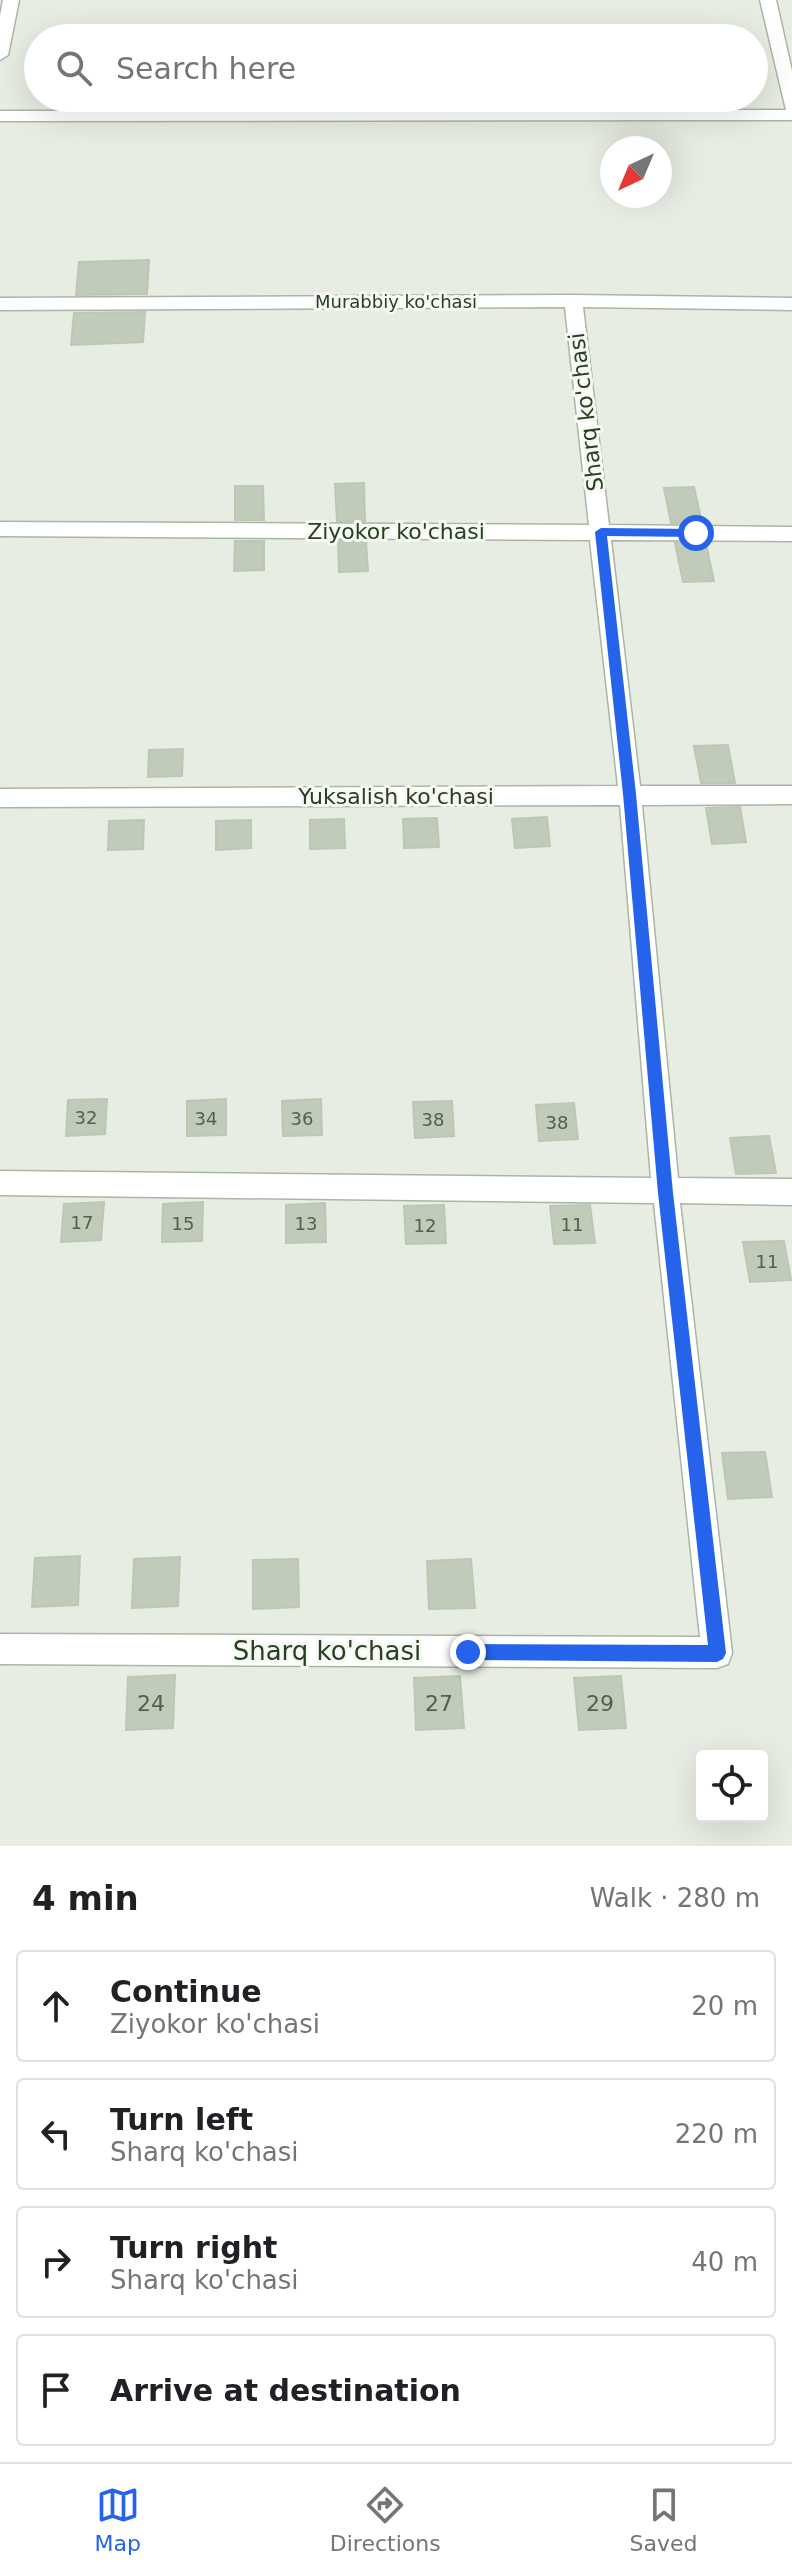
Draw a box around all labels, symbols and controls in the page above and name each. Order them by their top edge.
search box [24,24,768,112]
icon: search [52,46,96,90]
text: Search here [116,51,296,86]
north arrow [600,136,672,208]
street label: Murabbiy ko'chasi [315,291,477,312]
street label: Sharq ko'chasi [564,331,608,493]
route start [678,515,714,551]
street label: Ziyokor ko'chasi [307,519,485,544]
street label: Yuksalish ko'chasi [297,784,494,809]
house number: 32 [75,1107,97,1128]
house number: 34 [195,1108,217,1129]
house number: 36 [291,1108,313,1129]
house number: 38 [422,1109,444,1130]
house number: 38 [546,1112,568,1133]
house number: 17 [71,1212,93,1233]
house number: 15 [172,1213,194,1234]
house number: 13 [295,1213,317,1234]
house number: 11 [561,1214,583,1235]
house number: 12 [414,1215,436,1236]
house number: 11 [756,1251,778,1272]
route end [450,1634,486,1670]
street label: Sharq ko'chasi [233,1636,421,1666]
house number: 24 [137,1691,165,1716]
house number: 27 [425,1691,453,1716]
house number: 29 [586,1691,614,1716]
map controls [696,1750,768,1822]
button: locate [696,1750,768,1822]
text: 4 min [32,1878,139,1918]
text: Walk · 280 m [590,1883,760,1913]
text: Continue [110,1974,262,2009]
icon: ahead [34,1984,78,2028]
text: 20 m [691,1991,758,2021]
text: Ziyokor ko'chasi [110,2009,320,2039]
text: Turn left [110,2102,253,2137]
icon: left [34,2112,78,2156]
text: 220 m [675,2119,758,2149]
text: Sharq ko'chasi [110,2137,299,2167]
text: Turn right [110,2230,277,2265]
icon: right [34,2240,78,2284]
text: 40 m [691,2247,758,2277]
text: Sharq ko'chasi [110,2265,299,2295]
icon: arrive [34,2368,78,2412]
text: Arrive at destination [110,2373,461,2408]
tab: Map [94,2483,141,2556]
tab: Directions [330,2483,441,2556]
tab: Saved [630,2483,698,2556]

